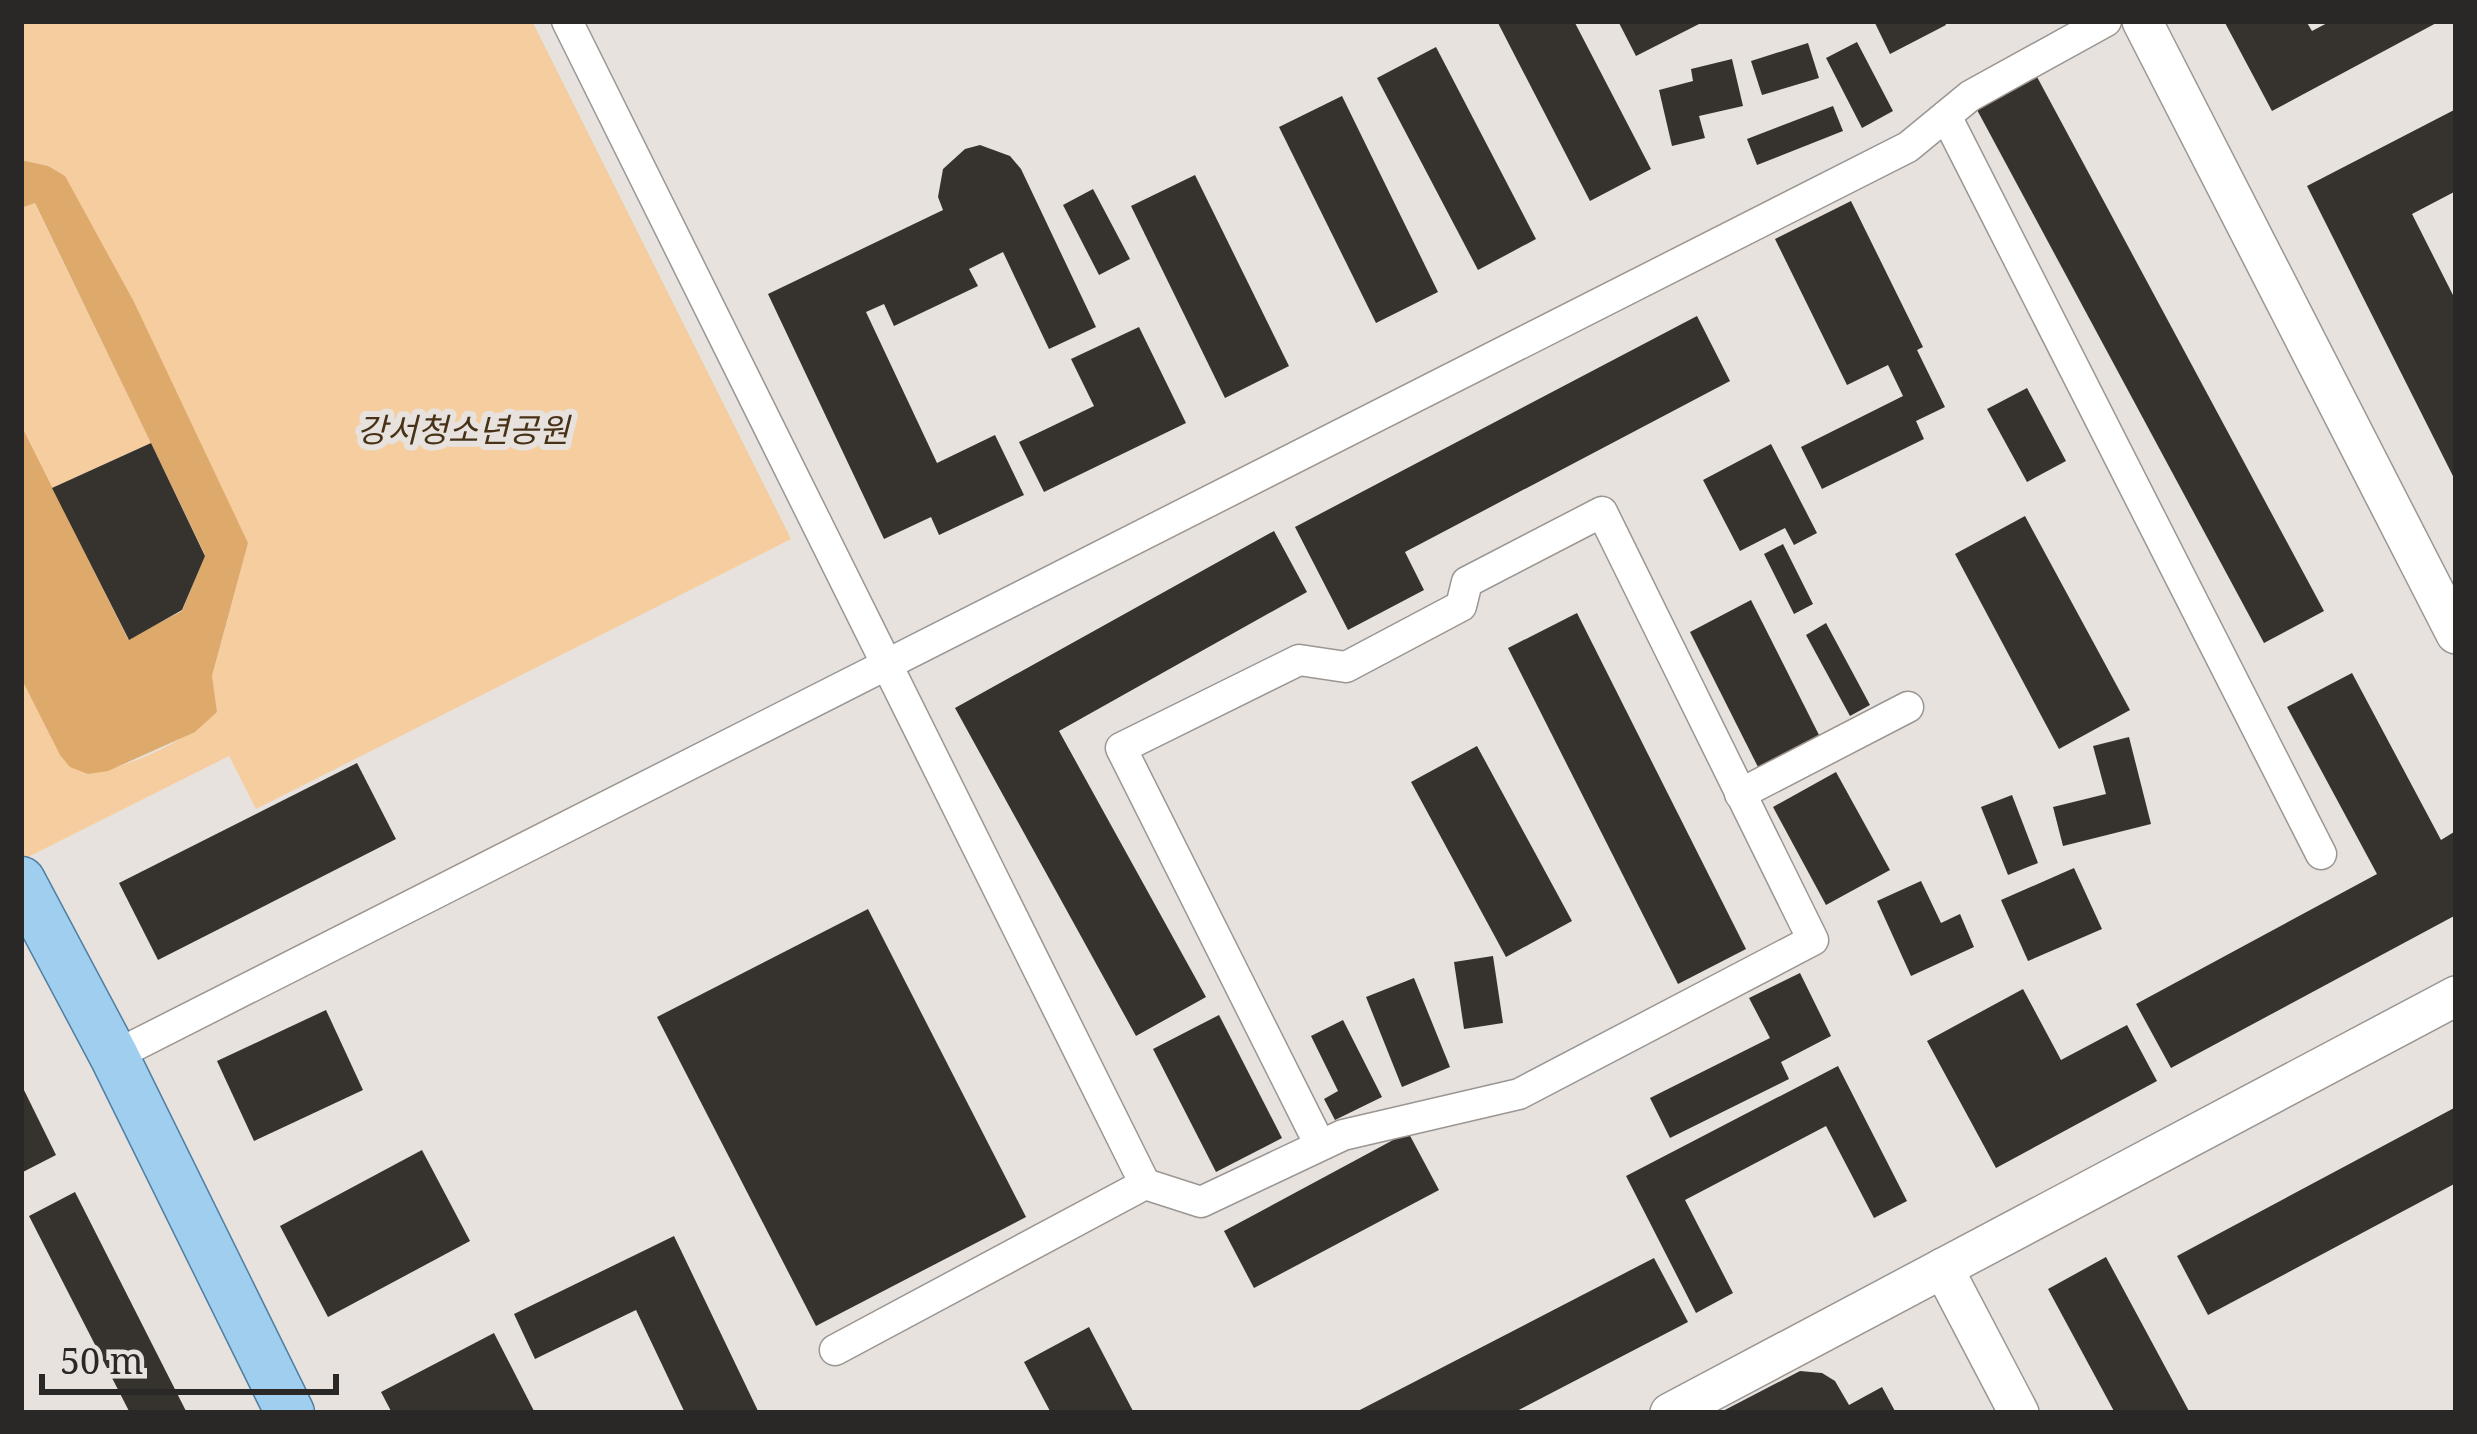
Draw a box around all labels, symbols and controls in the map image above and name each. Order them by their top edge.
park label: 강서청소년공원 [357,407,572,452]
scale bar [42,1320,336,1394]
text: 50 m [60,1336,144,1385]

